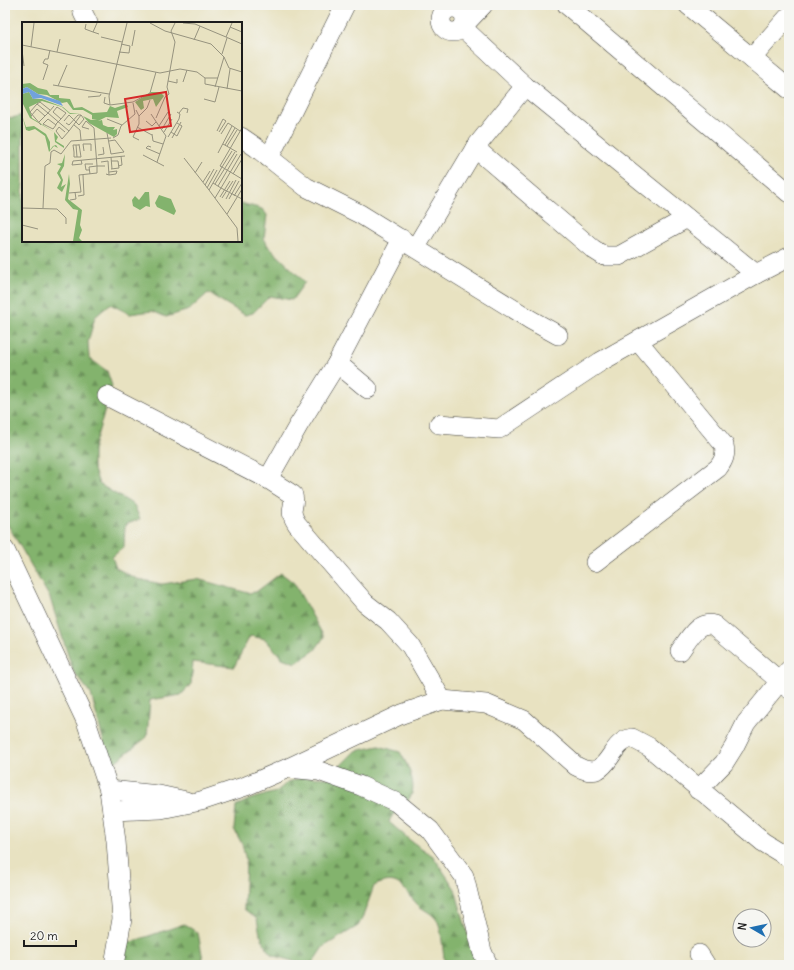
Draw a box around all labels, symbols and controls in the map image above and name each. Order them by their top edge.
inset map [22,22,242,242]
north arrow [732,908,772,948]
scale bar [24,922,76,948]
text: N [735,922,750,931]
text: 20 m [30,928,58,943]

